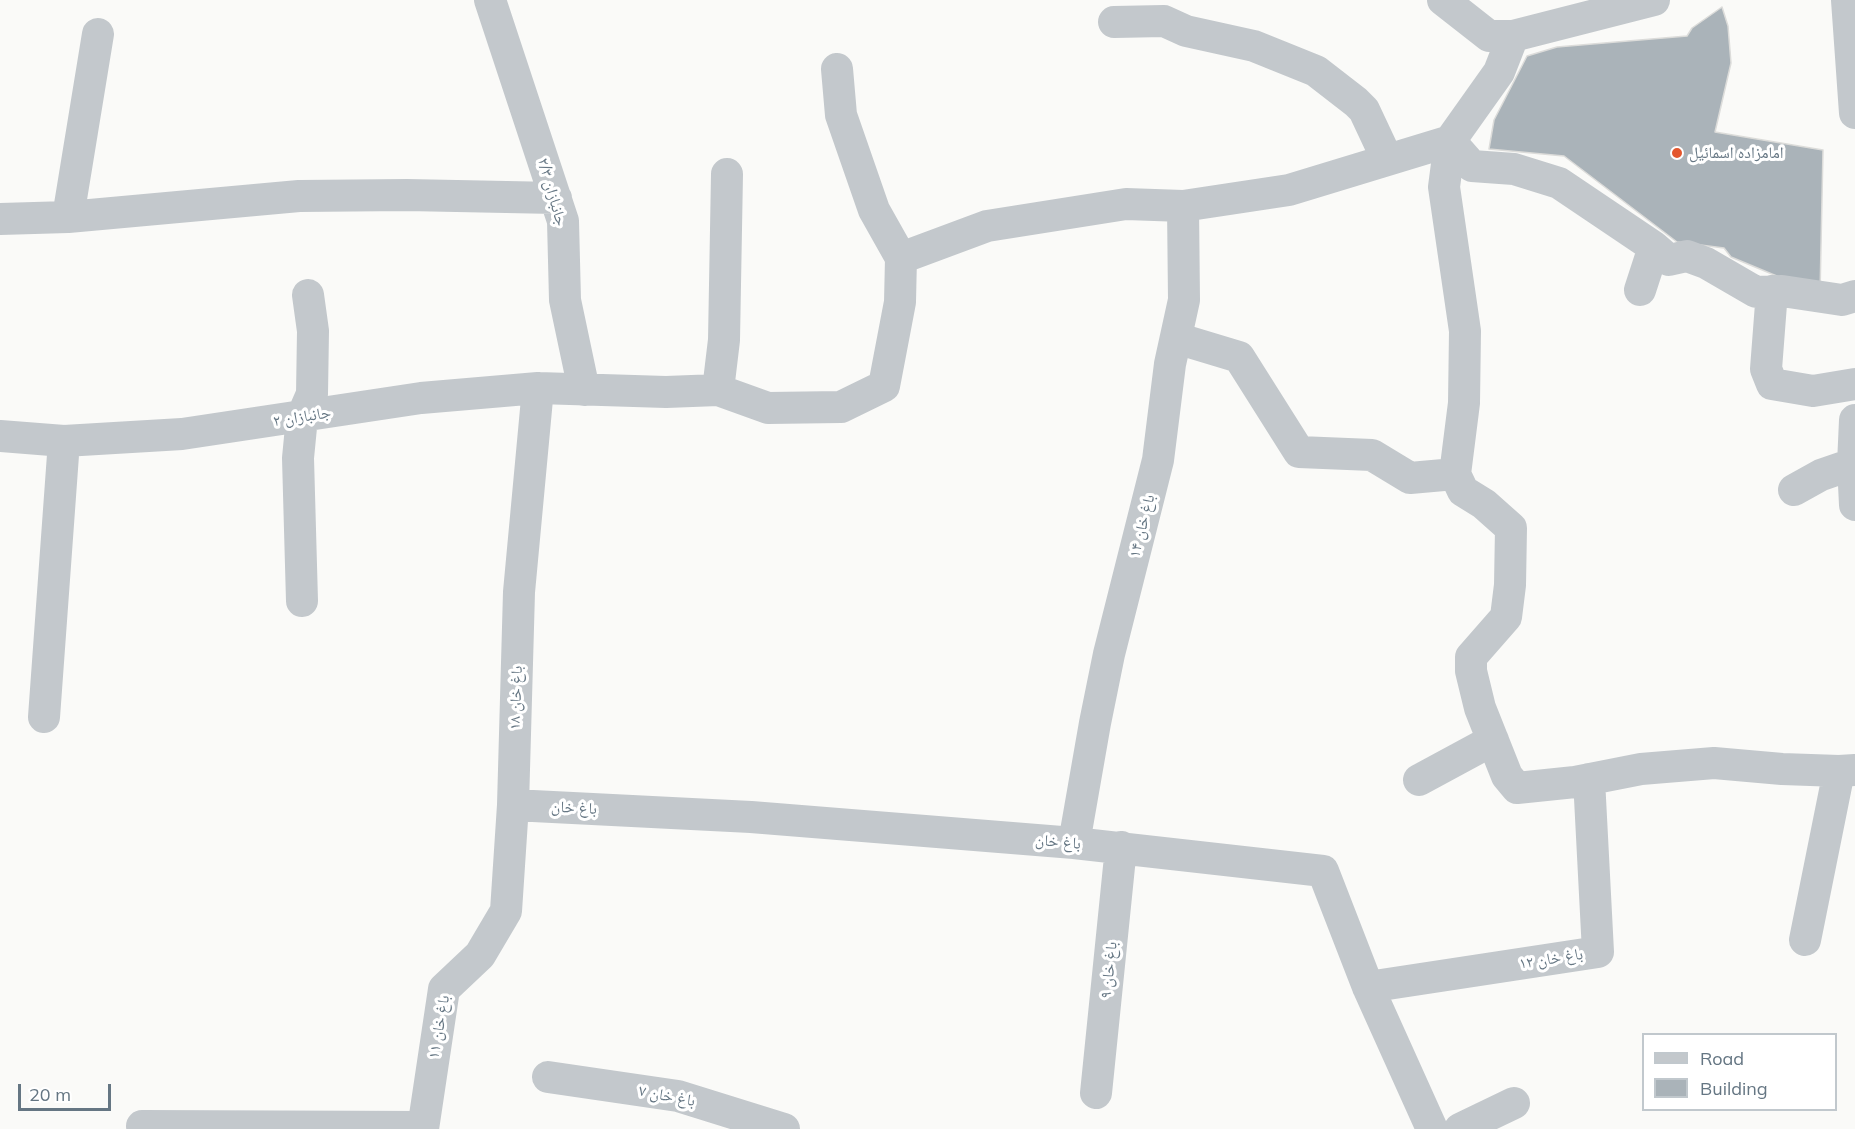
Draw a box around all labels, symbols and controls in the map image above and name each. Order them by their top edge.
place label: امامزاده اسمائیل [1689,143,1784,163]
marker: امامزاده اسمائیل [1670,146,1684,160]
street label: جانبازان ۲/۳ [533,156,571,228]
street label: جانبازان ۲ [272,403,332,431]
street label: باغ خان ۱۴ [1125,492,1159,560]
street label: باغ خان ۱۸ [505,665,527,731]
street label: باغ خان [551,797,597,819]
street label: باغ خان [1034,830,1082,854]
street label: باغ خان ۹ [1096,941,1122,999]
street label: باغ خان ۱۲ [1518,944,1584,974]
street label: باغ خان ۱۱ [424,994,454,1060]
legend [1642,1033,1837,1111]
text: Road [1700,1047,1744,1070]
scale bar [21,1072,114,1110]
text: Building [1700,1077,1768,1100]
street label: باغ خان ۷ [637,1081,697,1111]
text: 20 m [29,1083,71,1106]

